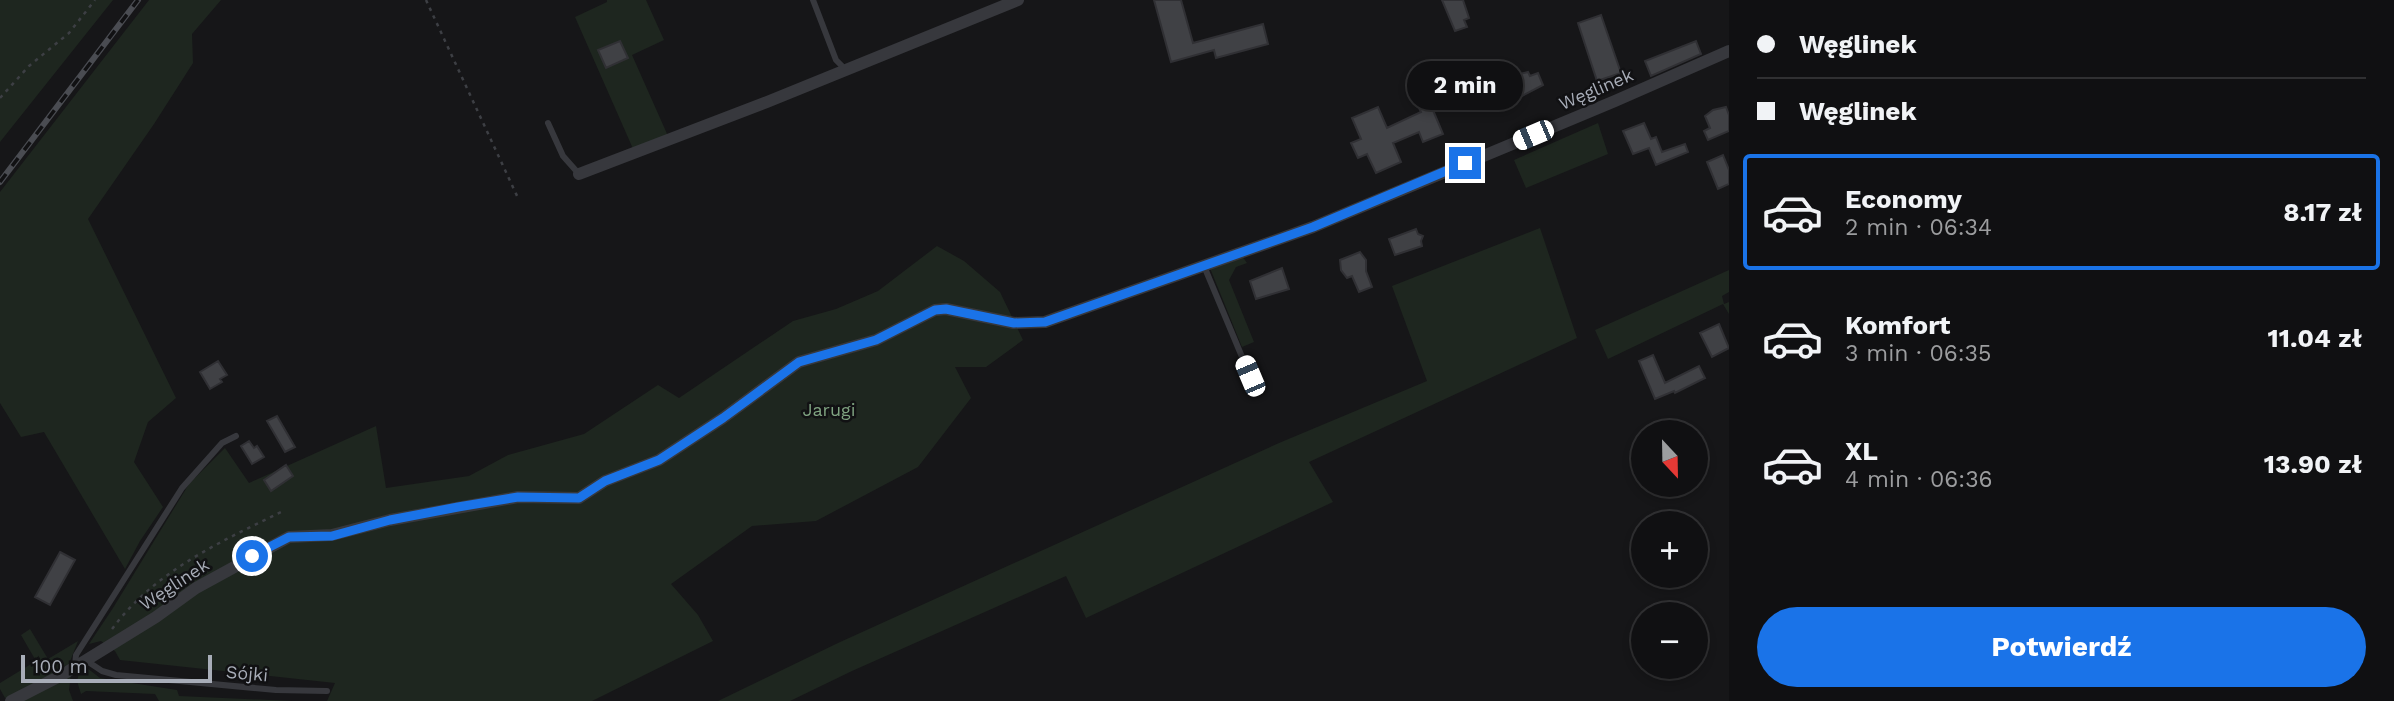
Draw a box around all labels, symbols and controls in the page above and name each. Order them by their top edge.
text: Węglinek [1799,29,1917,59]
callout: 2 min [1407,61,1523,110]
street label: Węglinek [1556,64,1636,114]
text: 2 min [1434,72,1496,99]
text: Węglinek [1799,96,1917,126]
car [1510,117,1557,153]
route end [1449,147,1481,179]
icon: car [1761,181,1824,244]
text: Economy [1845,184,1962,214]
text: 8.17 zł [2283,197,2362,227]
text: 2 min · 06:34 [1845,214,1992,241]
icon: car [1761,307,1824,370]
text: Komfort [1845,310,1950,340]
text: 11.04 zł [2268,323,2362,353]
text: 3 min · 06:35 [1845,340,1991,367]
car [1233,353,1268,399]
park label: Jarugi [803,399,855,420]
north arrow [1631,420,1708,497]
map controls [1631,420,1708,679]
icon: car [1761,433,1824,496]
text: XL [1845,436,1878,466]
text: 13.90 zł [2264,449,2362,479]
text: 4 min · 06:36 [1845,466,1993,493]
button: + [1631,511,1708,588]
route start [236,540,268,572]
street label: Węglinek [135,554,213,614]
button: − [1631,602,1708,679]
button: Potwierdź [1757,607,2366,687]
scale bar [21,652,212,684]
text: 100 m [32,655,88,678]
street label: Sójki [225,661,269,685]

